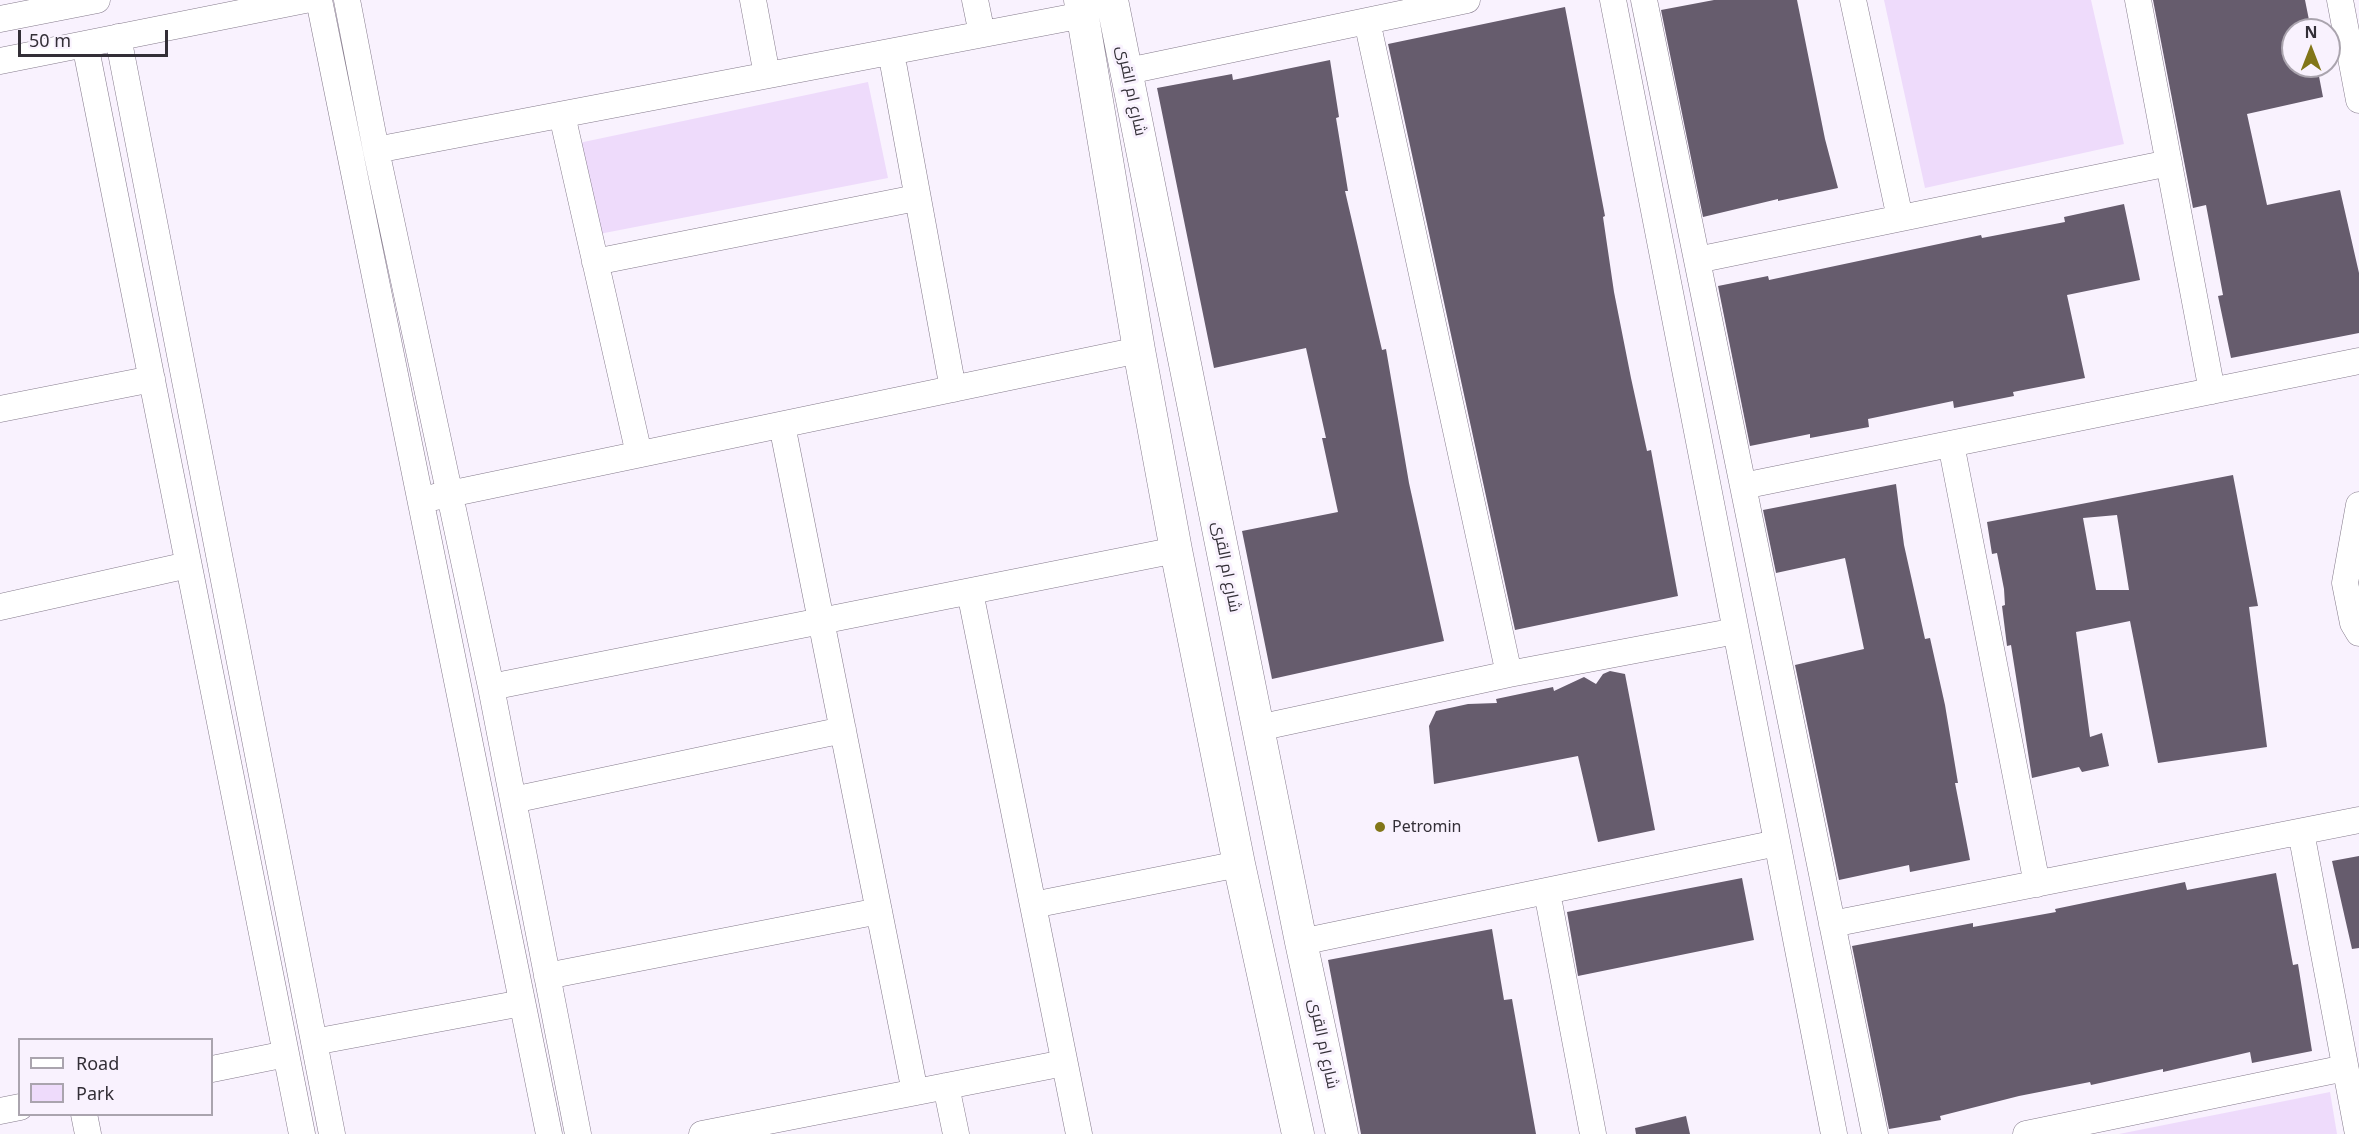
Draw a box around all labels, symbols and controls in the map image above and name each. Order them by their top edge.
scale bar [21,18,171,56]
north arrow [2281,18,2341,78]
text: N [2304,21,2318,43]
text: 50 m [29,28,71,52]
street label: شارع ام القرى [1112,44,1150,138]
street label: شارع ام القرى [1208,520,1244,614]
place label: Petromin [1392,817,1461,837]
marker: Petromin [1373,820,1387,834]
street label: شارع ام القرى [1304,997,1342,1091]
legend [18,1038,213,1116]
text: Road [76,1051,119,1075]
text: Park [76,1081,114,1105]

